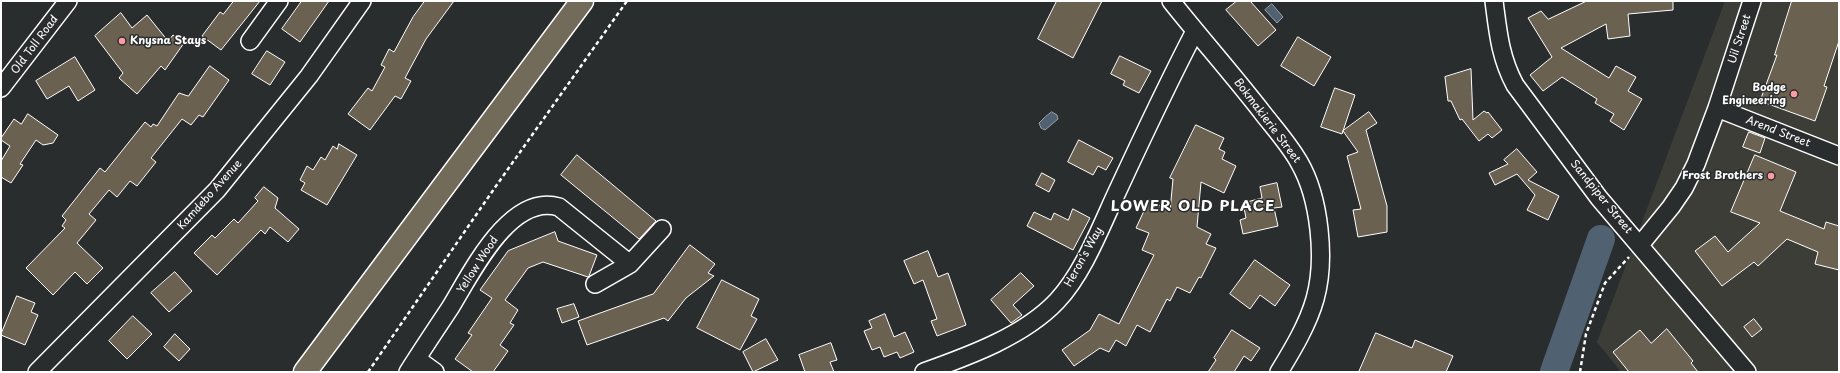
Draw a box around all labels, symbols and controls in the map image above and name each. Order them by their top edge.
street label: Old Toll Road [9,13,61,77]
street label: Uil Street [1726,13,1754,65]
place label: Knysna Stays [130,34,206,48]
marker: Knysna Stays [117,36,127,46]
street label: Bokmakierie Street [1231,76,1303,166]
place label: Bodge Engineering [1722,81,1786,107]
marker: Bodge Engineering [1789,89,1799,99]
street label: Arend Street [1744,114,1812,150]
street label: Kamdebo Avenue [175,157,245,233]
street label: Sandpiper Street [1567,158,1635,236]
place label: Frost Brothers [1682,169,1763,183]
marker: Frost Brothers [1766,171,1776,181]
district label: LOWER OLD PLACE [1111,198,1275,216]
street label: Heron's Way [1062,225,1106,289]
street label: Yellow Wood [455,234,501,296]

